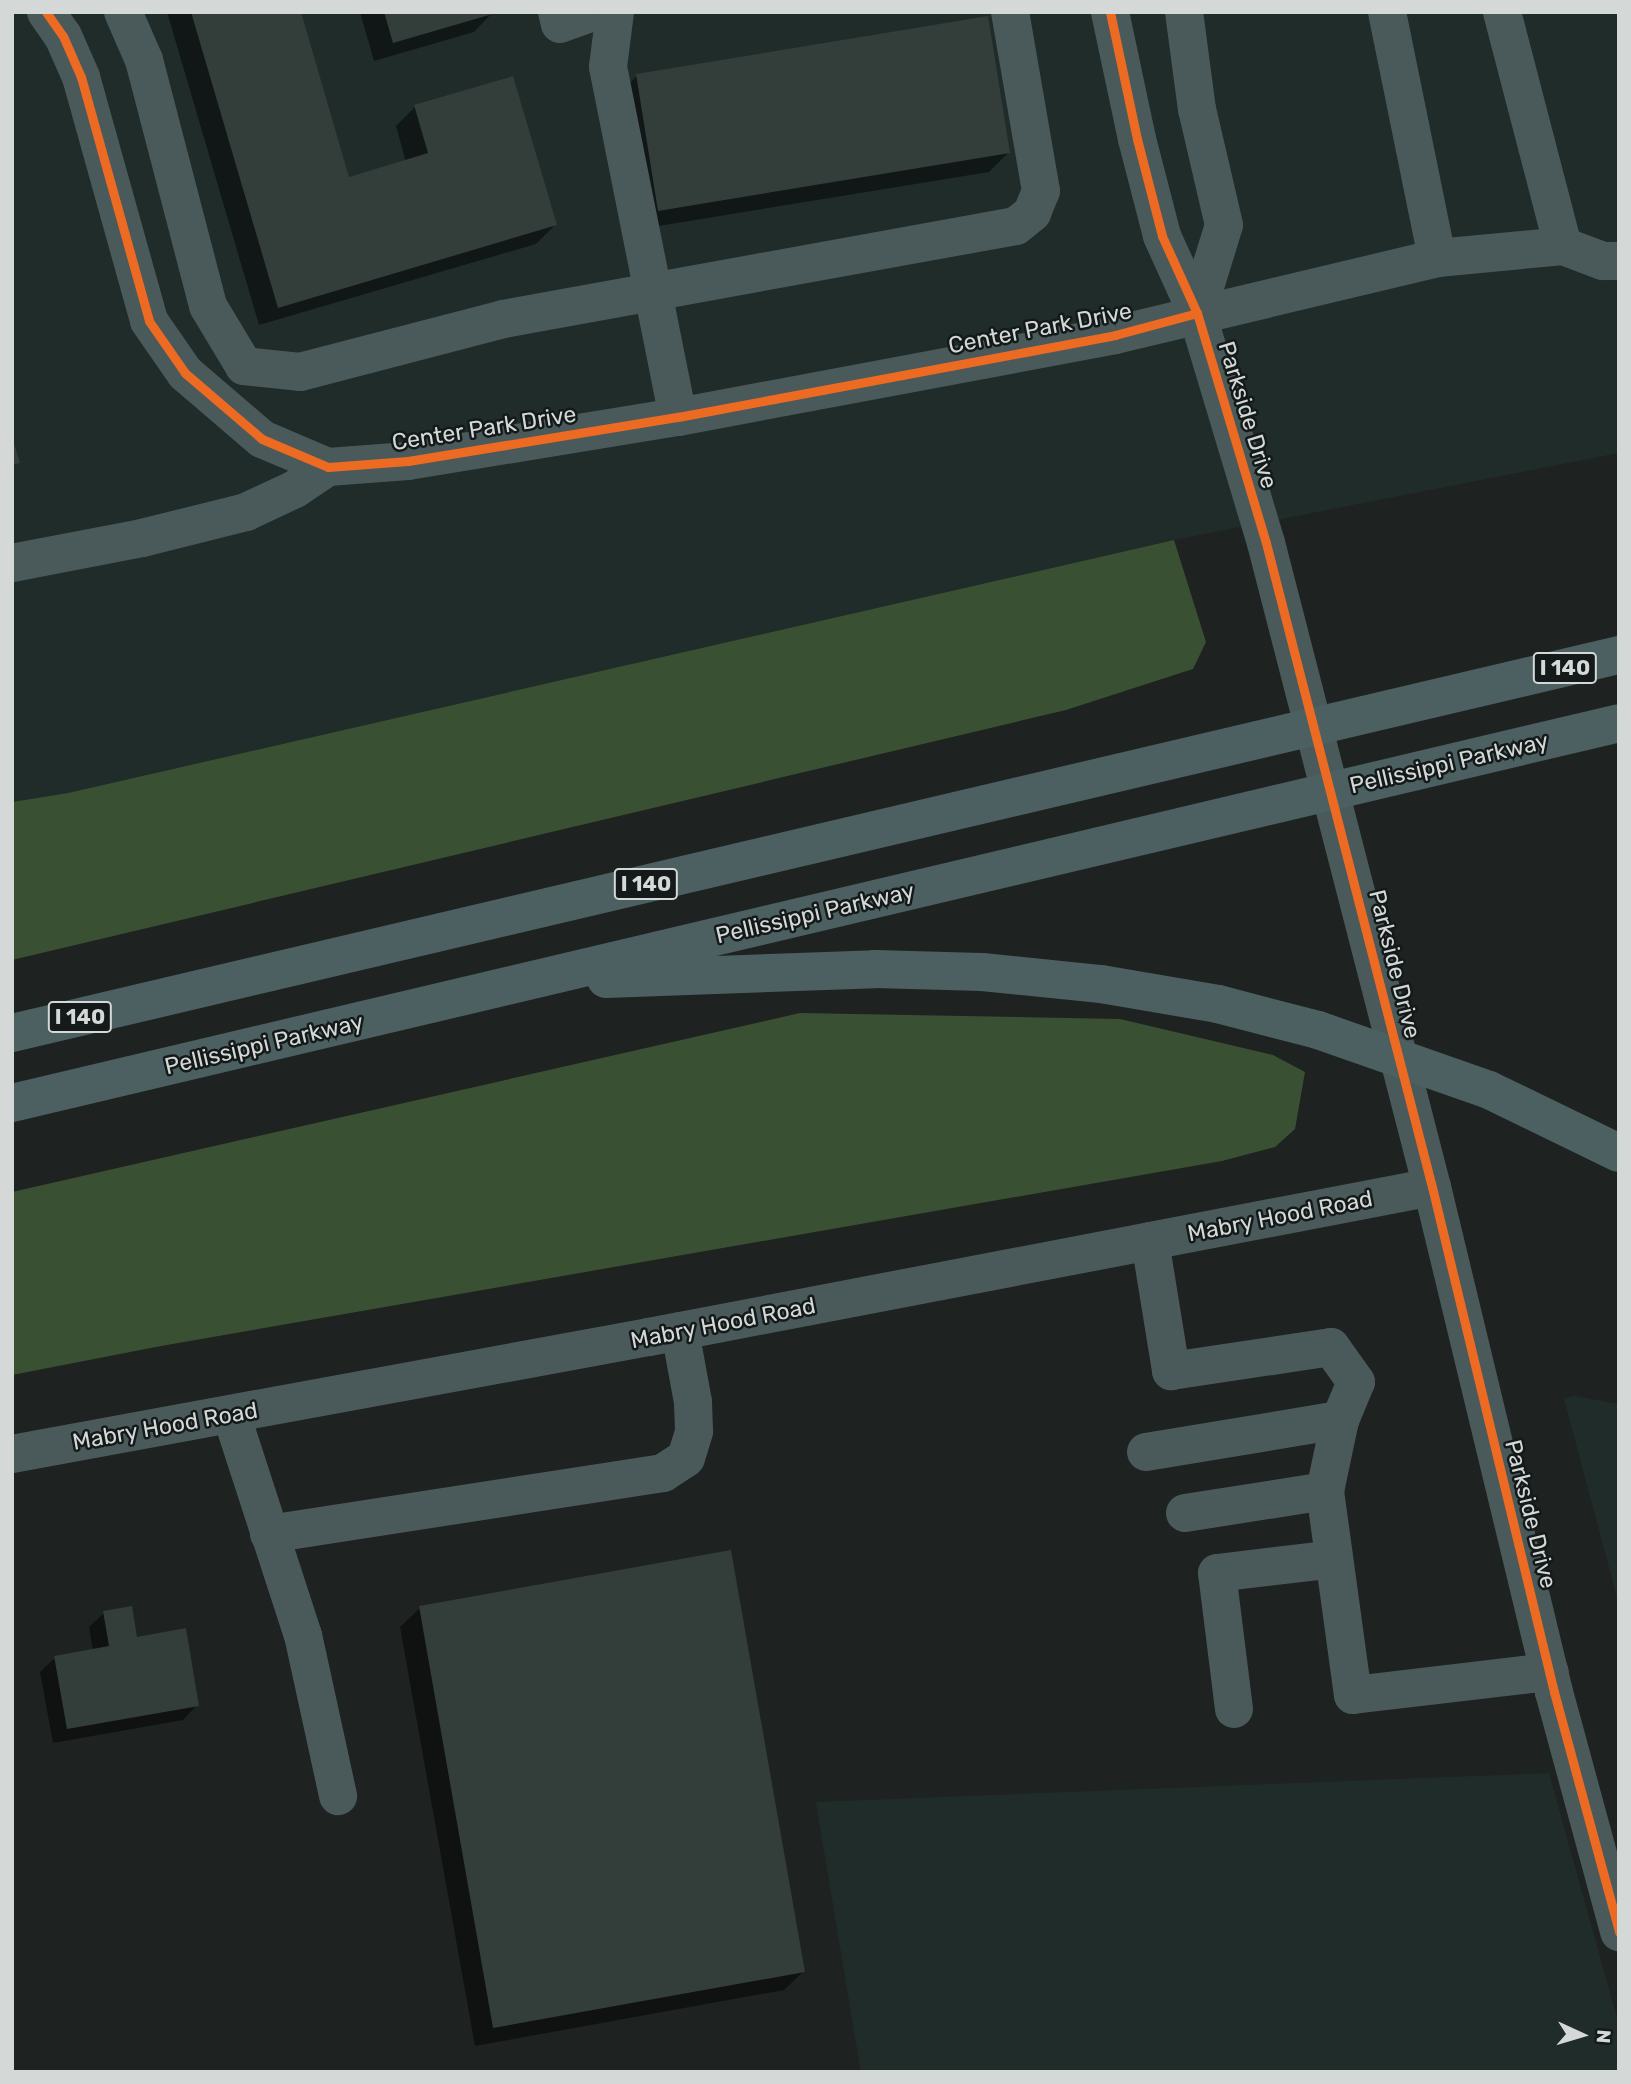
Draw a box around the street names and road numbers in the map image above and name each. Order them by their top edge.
street label: Center Park Drive [946,297,1134,359]
street label: Parkside Drive [1213,338,1283,492]
street label: Center Park Drive [389,400,579,456]
road number: I 140 [1532,650,1598,686]
street label: Pellissippi Parkway [1347,727,1551,799]
road number: I 140 [613,866,679,902]
street label: Pellissippi Parkway [713,877,917,949]
street label: Parkside Drive [1363,887,1427,1041]
road number: I 140 [47,1000,113,1034]
street label: Pellissippi Parkway [162,1008,366,1080]
street label: Mabry Hood Road [1185,1184,1375,1248]
street label: Mabry Hood Road [628,1291,818,1355]
street label: Mabry Hood Road [70,1396,260,1456]
street label: Parkside Drive [1499,1437,1563,1591]

